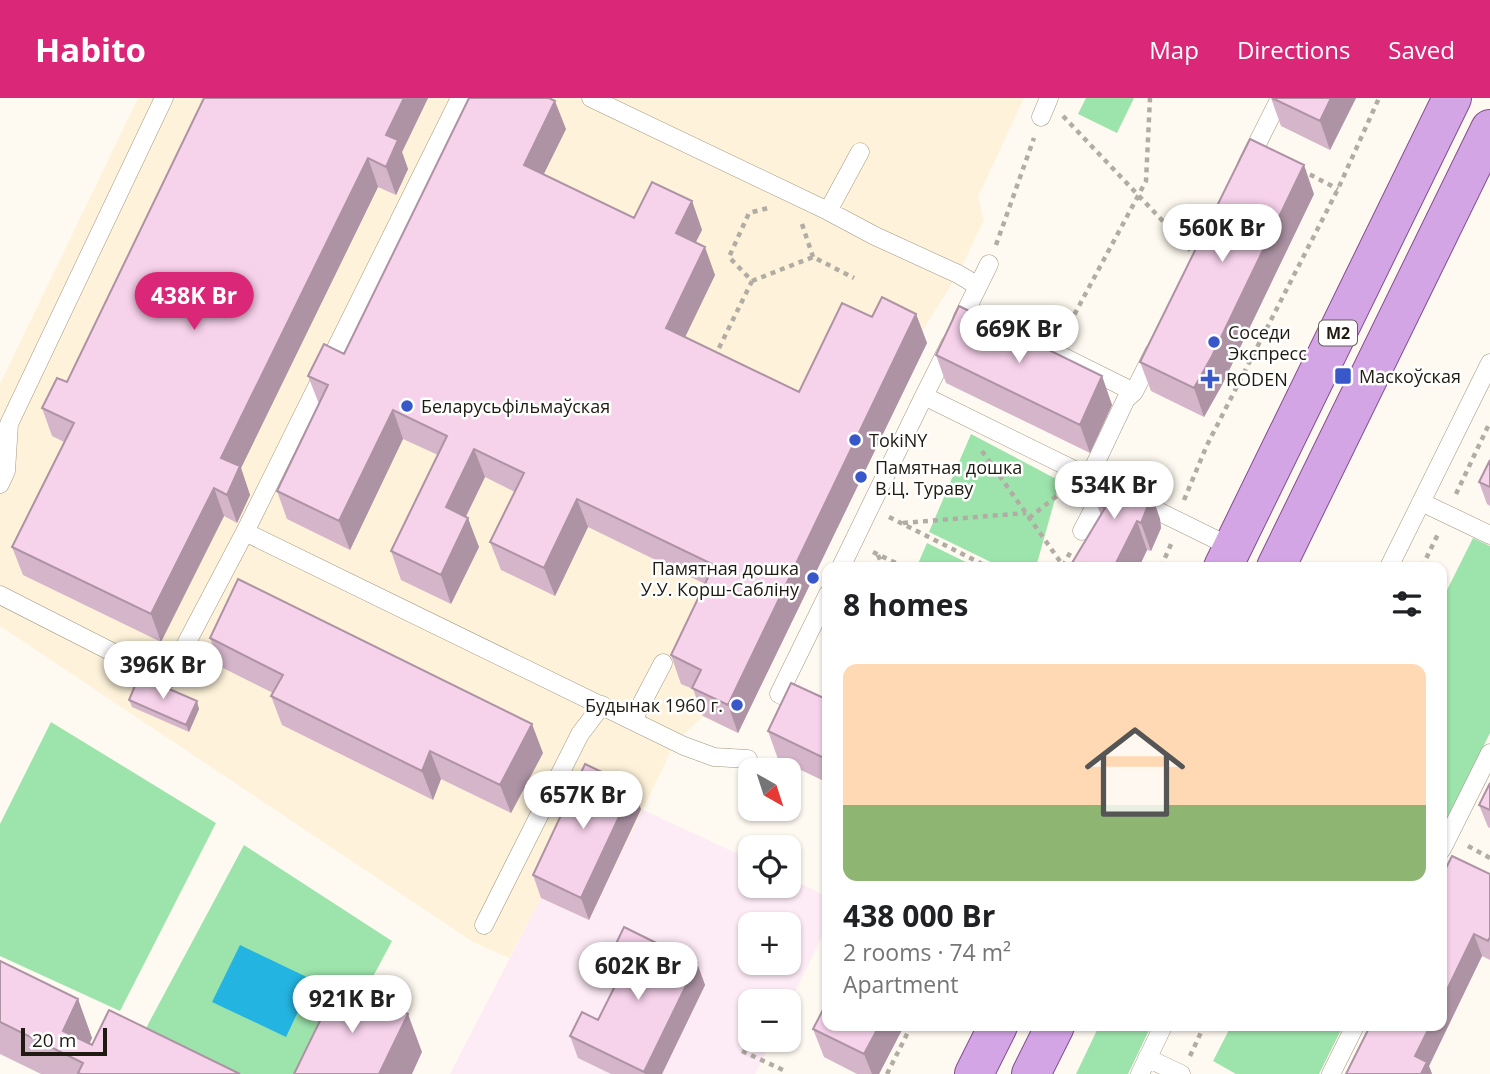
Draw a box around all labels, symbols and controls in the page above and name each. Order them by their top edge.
text: Habito [35,27,146,72]
text: Map [1149,33,1199,66]
text: Directions [1237,33,1350,66]
text: Saved [1388,33,1455,66]
pin: 560K Br [1157,204,1287,264]
text: 560K Br [1179,211,1265,243]
pin: 438K Br [129,272,259,332]
text: 438K Br [151,279,237,311]
pin: 669K Br [954,306,1084,365]
text: 669K Br [976,312,1062,344]
place label: Соседи Экспресс [1228,320,1307,365]
road number: М2 [1319,320,1357,345]
marker: Соседи Экспресс [1206,334,1222,350]
place label: Маскоўская [1359,364,1461,388]
marker: Маскоўская [1333,366,1353,386]
place label: RODEN [1226,367,1288,391]
marker: RODEN [1200,369,1220,389]
place label: Беларусьфільмаўская [421,394,610,418]
marker: Беларусьфільмаўская [399,398,415,414]
place label: TokiNY [869,428,928,452]
marker: TokiNY [847,432,863,448]
place label: Памятная дошка В.Ц. Тураву [875,455,1022,500]
pin: 534K Br [1049,462,1179,521]
text: 534K Br [1071,468,1157,500]
marker: Памятная дошка В.Ц. Тураву [853,469,869,485]
place label: Памятная дошка У.У. Корш-Сабліну [641,556,800,601]
marker: Памятная дошка У.У. Корш-Сабліну [805,570,821,586]
text: 8 homes [843,584,968,625]
icon: filters [1388,585,1426,623]
pin: 396K Br [98,642,228,701]
text: 396K Br [120,648,206,680]
place label: Будынак 1960 г. [585,693,723,717]
marker: Будынак 1960 г. [729,697,745,713]
icon: home [1072,709,1198,835]
north arrow [738,758,802,821]
map controls [738,758,801,1052]
pin: 657K Br [518,772,648,831]
text: 657K Br [540,778,626,810]
button: locate [738,835,801,898]
text: 438 000 Br [843,895,995,936]
button: + [738,912,801,975]
text: 2 rooms · 74 m² [843,936,1011,968]
pin: 602K Br [573,942,703,1002]
text: 602K Br [595,949,681,981]
text: Apartment [843,968,959,1000]
pin: 921K Br [287,976,417,1035]
text: 921K Br [309,982,395,1014]
button: − [738,989,801,1052]
scale bar [21,1025,107,1057]
text: 20 m [32,1027,76,1053]

